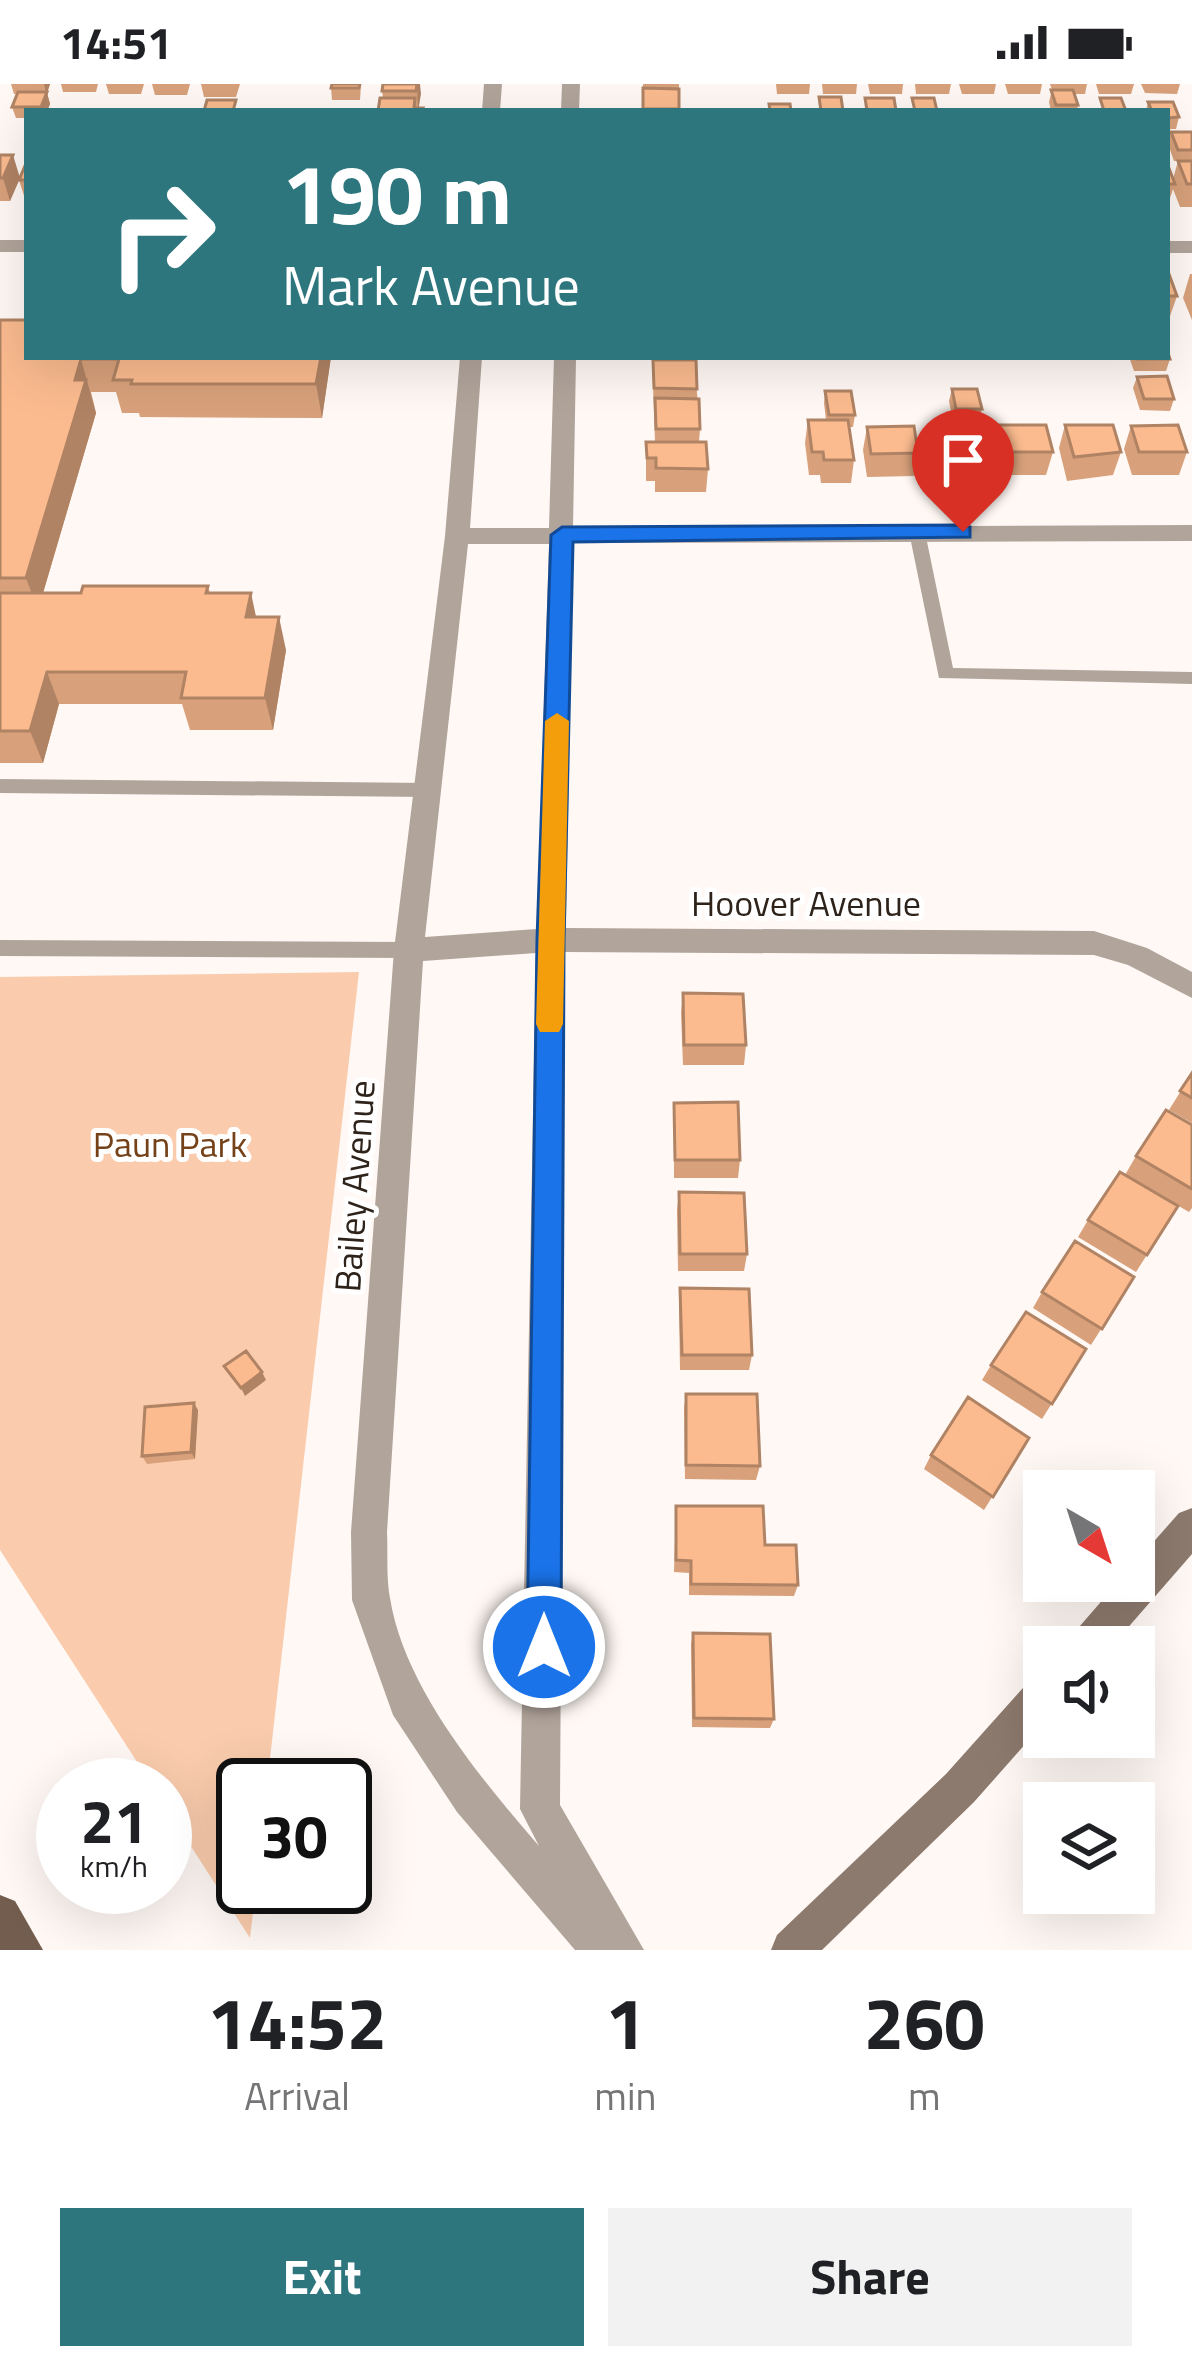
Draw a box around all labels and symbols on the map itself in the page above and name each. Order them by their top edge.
pin [912,409,1014,532]
street label: Hoover Avenue [691,875,921,930]
street label: Bailey Avenue [319,1078,389,1294]
park label: Paun Park [93,1116,247,1171]
north arrow [1023,1470,1155,1602]
position arrow [481,1584,607,1710]
speed limit sign: 30 [216,1758,372,1914]

